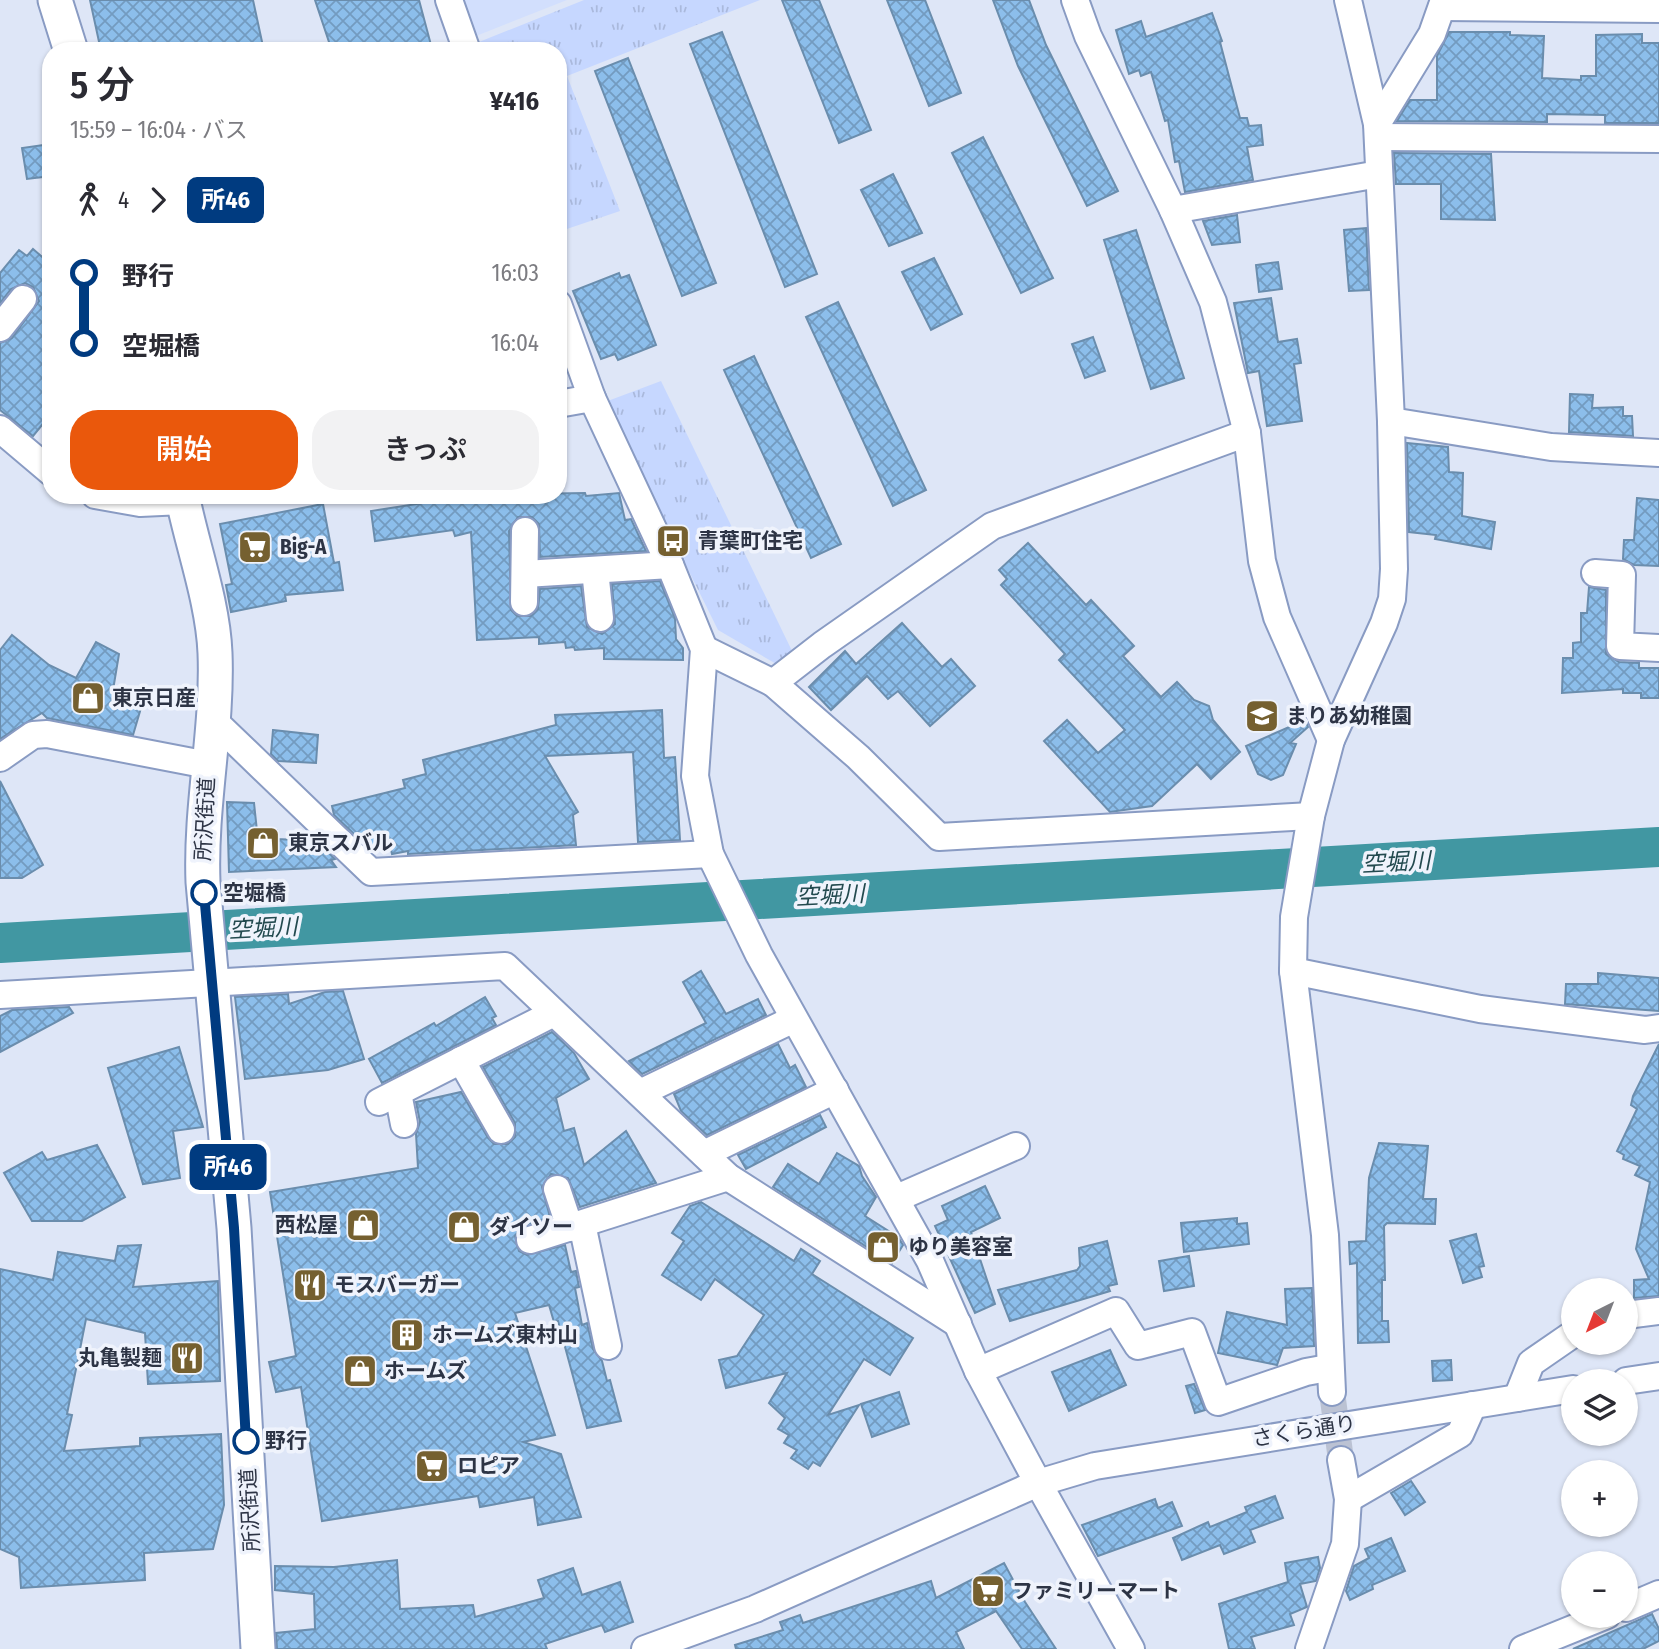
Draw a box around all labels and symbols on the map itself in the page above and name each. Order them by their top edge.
bus stop icon: 青葉町住宅 [654,522,692,560]
supermarket icon: Big-A [236,528,274,566]
place label: 青葉町住宅 [698,528,803,554]
place label: Big-A [280,534,327,560]
shop icon: 東京日産 [69,679,107,717]
place label: 東京日産 [112,685,196,711]
school or university icon: まりあ幼稚園 [1243,697,1281,735]
place label: まりあ幼稚園 [1286,703,1412,729]
street label: 所沢街道 [190,776,220,862]
shop icon: 東京スバル [244,824,282,862]
place label: 東京スバル [288,830,393,856]
water label: 空堀川 [1361,846,1434,878]
water label: 空堀川 [795,879,868,911]
marker: 空堀橋 [191,880,217,906]
place label: 空堀橋 [223,880,286,906]
water label: 空堀川 [228,912,301,944]
line badge: 所46 [188,1144,268,1190]
shop icon: 西松屋 [344,1206,382,1244]
shop icon: ダイソー [445,1208,483,1246]
place label: 西松屋 [275,1212,338,1238]
place label: ダイソー [489,1214,573,1240]
shop icon: ゆり美容室 [864,1228,902,1266]
place label: ゆり美容室 [908,1234,1013,1260]
restaurant icon: モスバーガー [291,1266,329,1304]
place label: モスバーガー [334,1272,460,1298]
north arrow [1561,1278,1638,1354]
building icon: ホームズ東村山 [388,1316,426,1354]
place label: ホームズ東村山 [432,1322,578,1348]
restaurant icon: 丸亀製麺 [168,1339,206,1377]
place label: 丸亀製麺 [78,1345,162,1371]
shop icon: ホームズ [341,1352,379,1390]
place label: ホームズ [384,1358,467,1384]
street label: さくら通り [1250,1410,1358,1452]
marker: 野行 [233,1428,259,1454]
place label: 野行 [265,1428,307,1454]
supermarket icon: ロピア [413,1447,451,1485]
place label: ロピア [457,1453,520,1479]
street label: 所沢街道 [235,1467,265,1553]
supermarket icon: ファミリーマート [969,1572,1007,1610]
place label: ファミリーマート [1012,1578,1180,1604]

